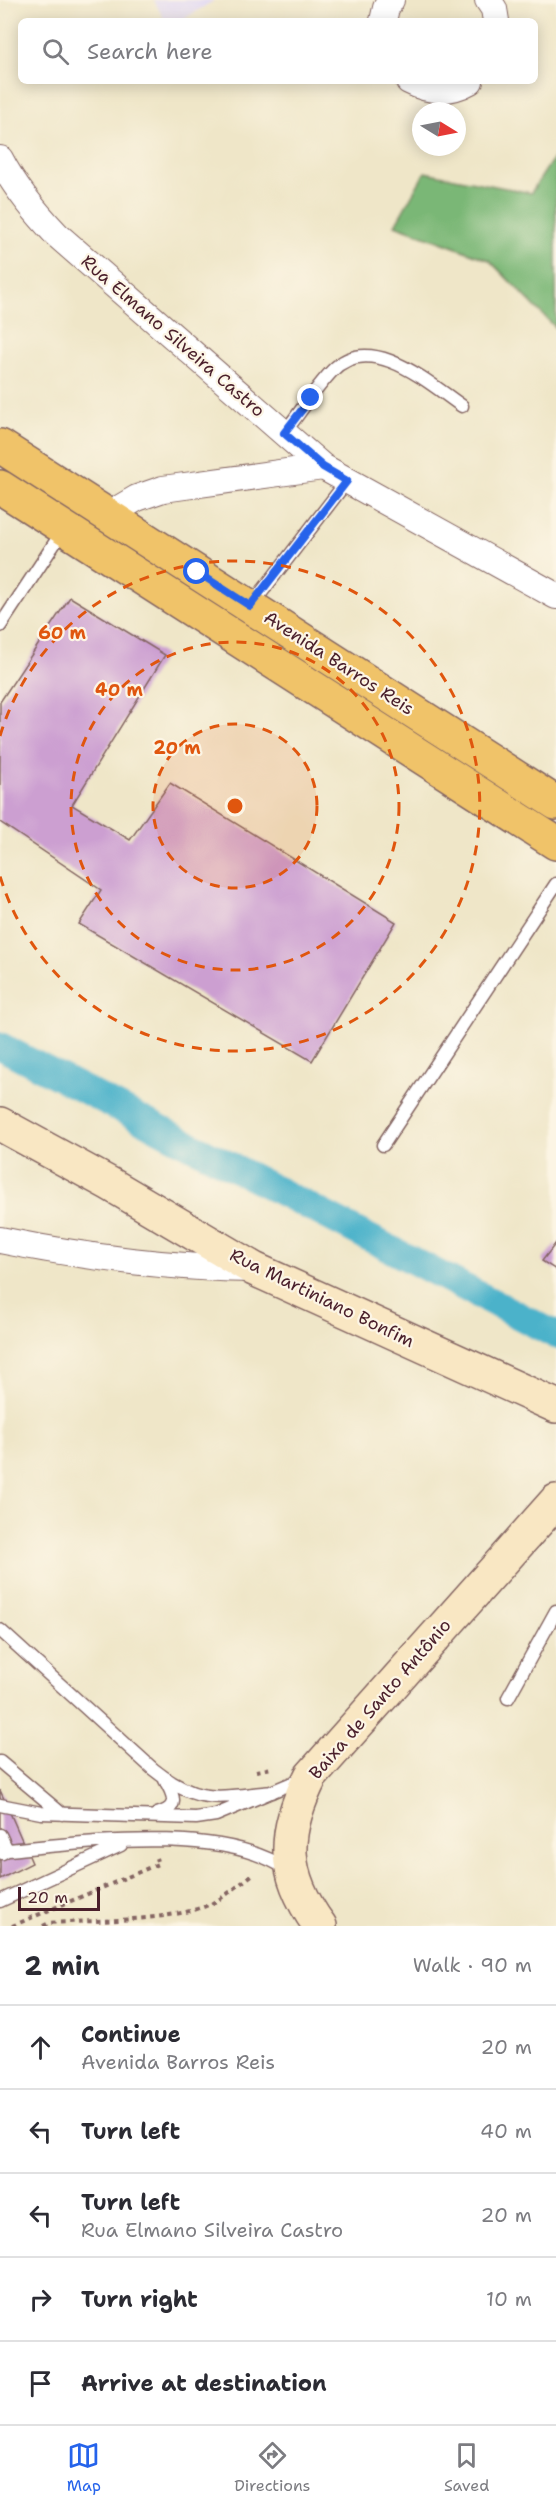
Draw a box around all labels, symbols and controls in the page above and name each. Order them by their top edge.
search box [18,18,538,84]
icon: search [39,35,72,68]
text: Search here [87,37,213,66]
north arrow [412,102,466,156]
street label: Rua Elmano Silveira Castro [76,250,270,422]
route end [297,384,323,410]
route start [183,558,209,584]
street label: Avenida Barros Reis [259,605,419,721]
text: 60 m [38,621,86,645]
text: 40 m [95,678,143,702]
text: 20 m [153,736,201,760]
centre of rings [225,796,245,816]
street label: Rua Martiniano Bonfim [226,1243,418,1353]
street label: Baixa de Santo Antônio [304,1614,456,1784]
scale bar [18,1884,100,1912]
text: 20 m [27,1887,68,1908]
text: 2 min [24,1948,100,1983]
text: Walk · 90 m [413,1952,532,1978]
text: Continue [81,2020,181,2049]
icon: ahead [24,2031,57,2064]
text: 20 m [481,2034,532,2060]
text: Avenida Barros Reis [81,2049,275,2075]
icon: left [24,2115,57,2148]
text: Turn left [81,2117,180,2146]
text: 40 m [480,2118,532,2144]
text: Turn left [81,2188,180,2217]
icon: left [24,2199,57,2232]
text: 20 m [481,2202,532,2228]
text: Rua Elmano Silveira Castro [81,2217,343,2243]
icon: right [24,2283,57,2316]
text: Turn right [81,2285,198,2314]
text: 10 m [486,2286,532,2312]
icon: arrive [24,2367,57,2400]
text: Arrive at destination [81,2369,327,2398]
tab: Map [67,2439,101,2496]
tab: Directions [234,2439,311,2496]
tab: Saved [444,2439,489,2496]

